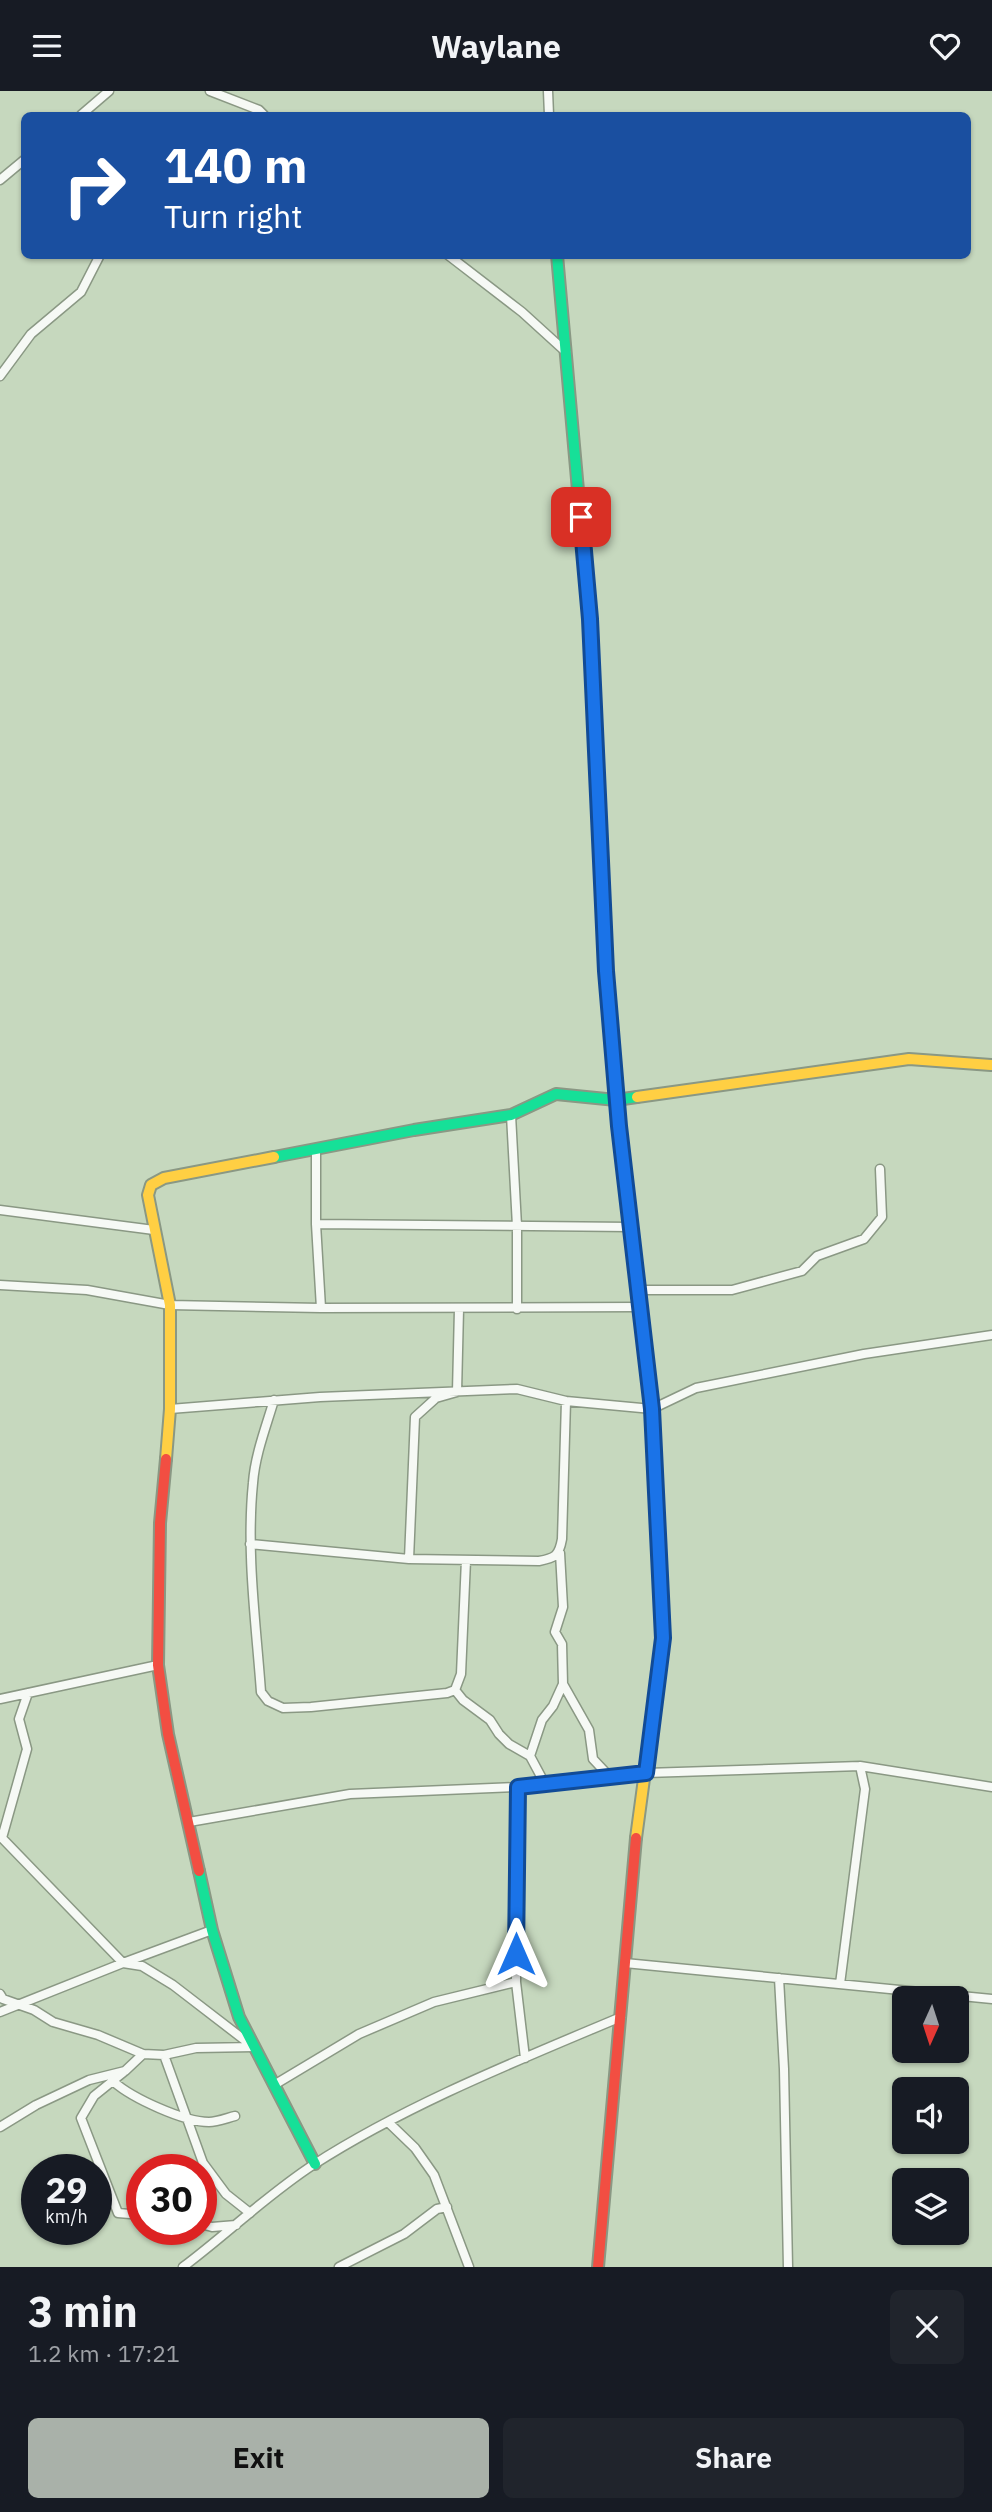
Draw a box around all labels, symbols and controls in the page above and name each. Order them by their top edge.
text: Waylane [431,25,561,67]
icon: menu [28,27,66,65]
icon: heart [926,27,964,65]
text: 140 m [164,133,308,196]
icon: right [49,140,140,231]
text: Turn right [164,195,302,237]
pin [551,487,611,547]
icon: arrive [562,498,600,536]
position arrow [479,1917,553,1991]
north arrow [892,1986,970,2063]
map controls [892,1986,969,2245]
button: sound [892,2077,969,2154]
speed limit sign: 30 [126,2154,217,2245]
text: 29 [45,2167,88,2213]
button: layers [892,2168,969,2245]
text: km/h [45,2205,88,2228]
text: 3 min [28,2284,138,2339]
button: close [890,2290,964,2364]
text: 1.2 km · 17:21 [28,2338,180,2368]
button: Exit [28,2418,489,2498]
button: Share [503,2418,964,2498]

